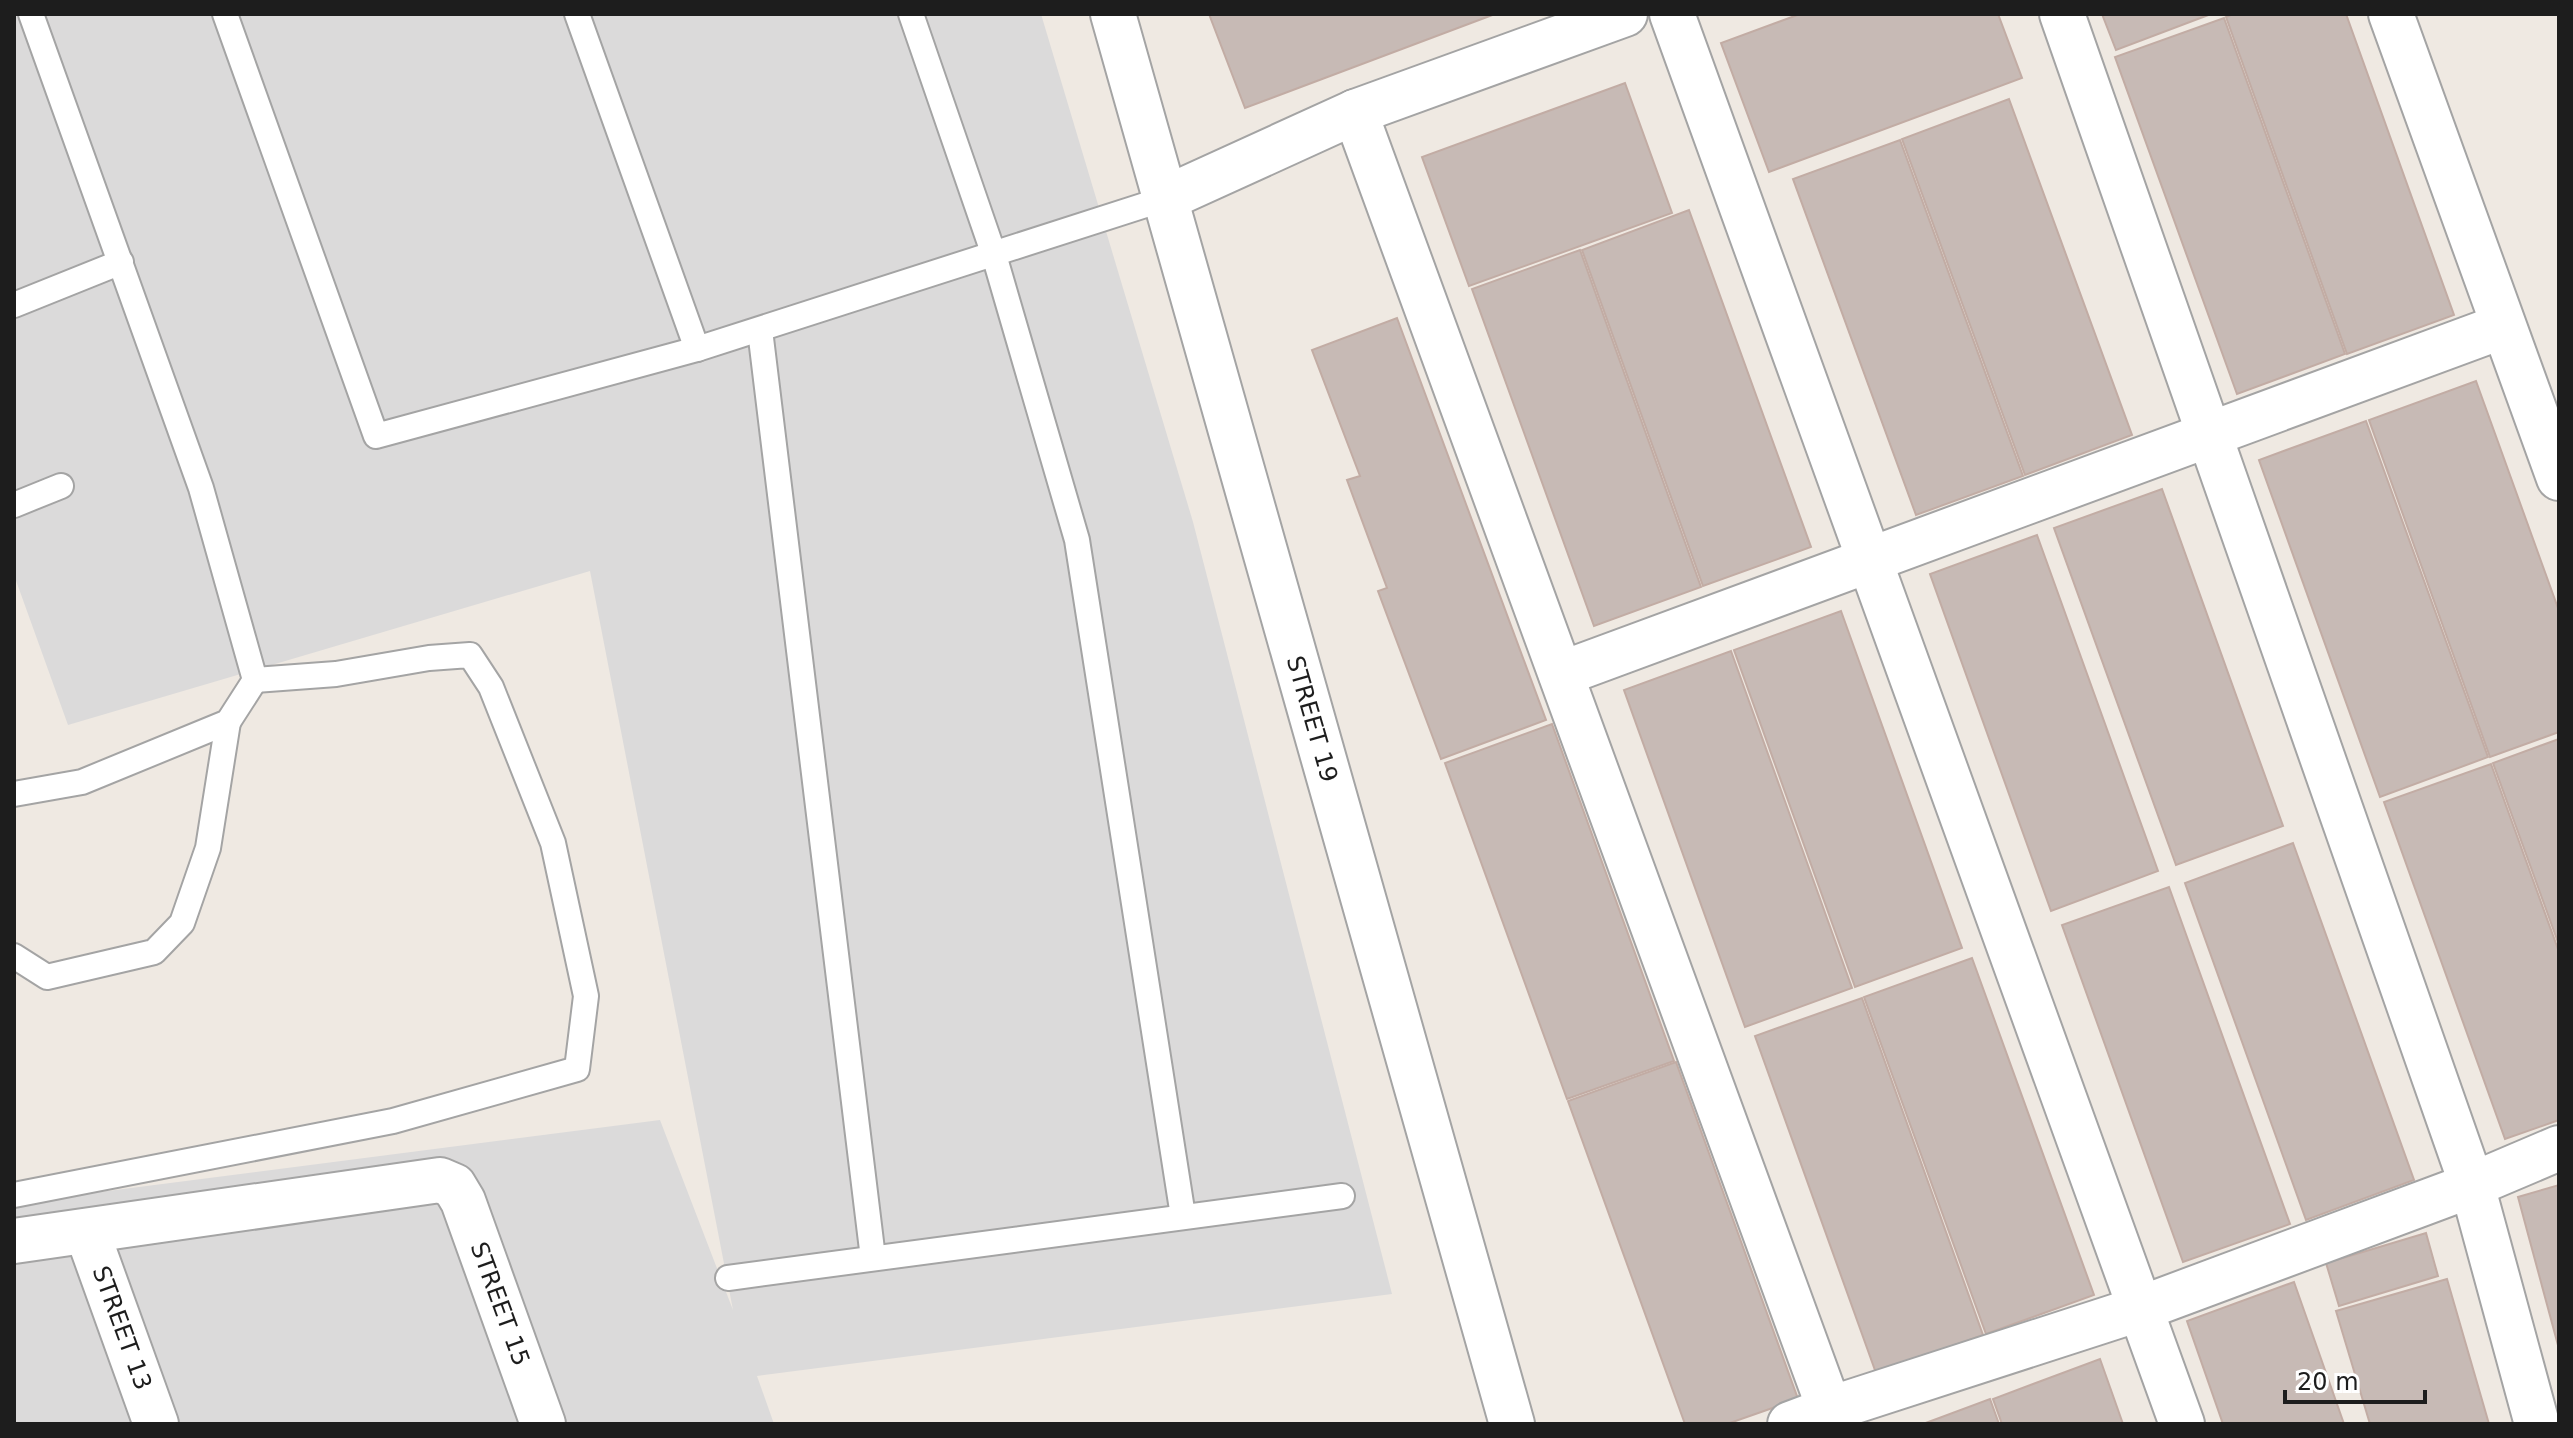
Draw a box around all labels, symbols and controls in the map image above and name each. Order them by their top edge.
street label: STREET 19 [1281,653,1343,785]
street label: STREET 15 [465,1238,535,1370]
street label: STREET 13 [87,1262,157,1394]
scale bar [2285,1354,2425,1404]
text: 20 m [2297,1368,2359,1396]

